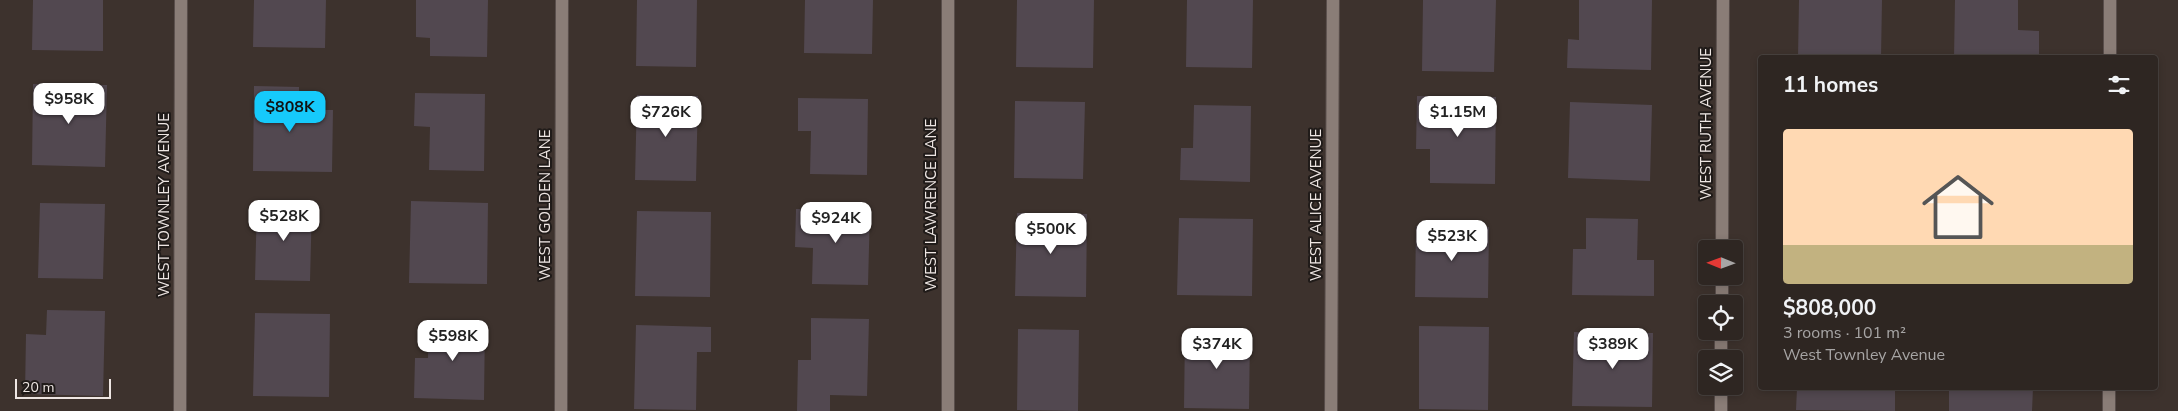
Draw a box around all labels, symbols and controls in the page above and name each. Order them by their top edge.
street label: WEST RUTH AVENUE [1696,48,1716,200]
text: 11 homes [1783,71,1878,99]
icon: filters [2105,71,2133,99]
pin: $958K [34,82,104,125]
text: $958K [44,88,94,110]
pin: $808K [255,90,325,133]
text: $808K [265,96,315,118]
pin: $726K [631,96,701,138]
pin: $1.15M [1417,96,1499,138]
text: $726K [641,101,691,123]
text: $1.15M [1430,101,1486,123]
street label: WEST TOWNLEY AVENUE [154,113,174,297]
street label: WEST LAWRENCE LANE [921,119,941,291]
street label: WEST ALICE AVENUE [1306,129,1326,281]
street label: WEST GOLDEN LANE [535,130,555,281]
icon: home [1913,162,2003,252]
pin: $528K [249,200,319,242]
pin: $924K [801,202,871,244]
text: $528K [259,205,309,227]
text: $924K [811,207,861,229]
pin: $500K [1016,212,1086,255]
text: $500K [1026,218,1076,240]
pin: $523K [1417,220,1487,262]
text: $523K [1427,225,1477,247]
north arrow [1698,240,1742,285]
map controls [1698,240,1743,395]
text: $808,000 [1783,294,1876,322]
button: locate [1698,295,1743,340]
pin: $598K [418,320,488,362]
text: 3 rooms · 101 m² [1783,322,1906,344]
text: $598K [428,325,478,347]
pin: $374K [1182,328,1252,370]
pin: $389K [1578,328,1648,370]
text: $374K [1192,333,1242,355]
text: $389K [1588,333,1638,355]
text: West Townley Avenue [1783,344,1945,366]
button: layers [1698,350,1743,395]
scale bar [15,376,111,399]
text: 20 m [22,378,54,397]

